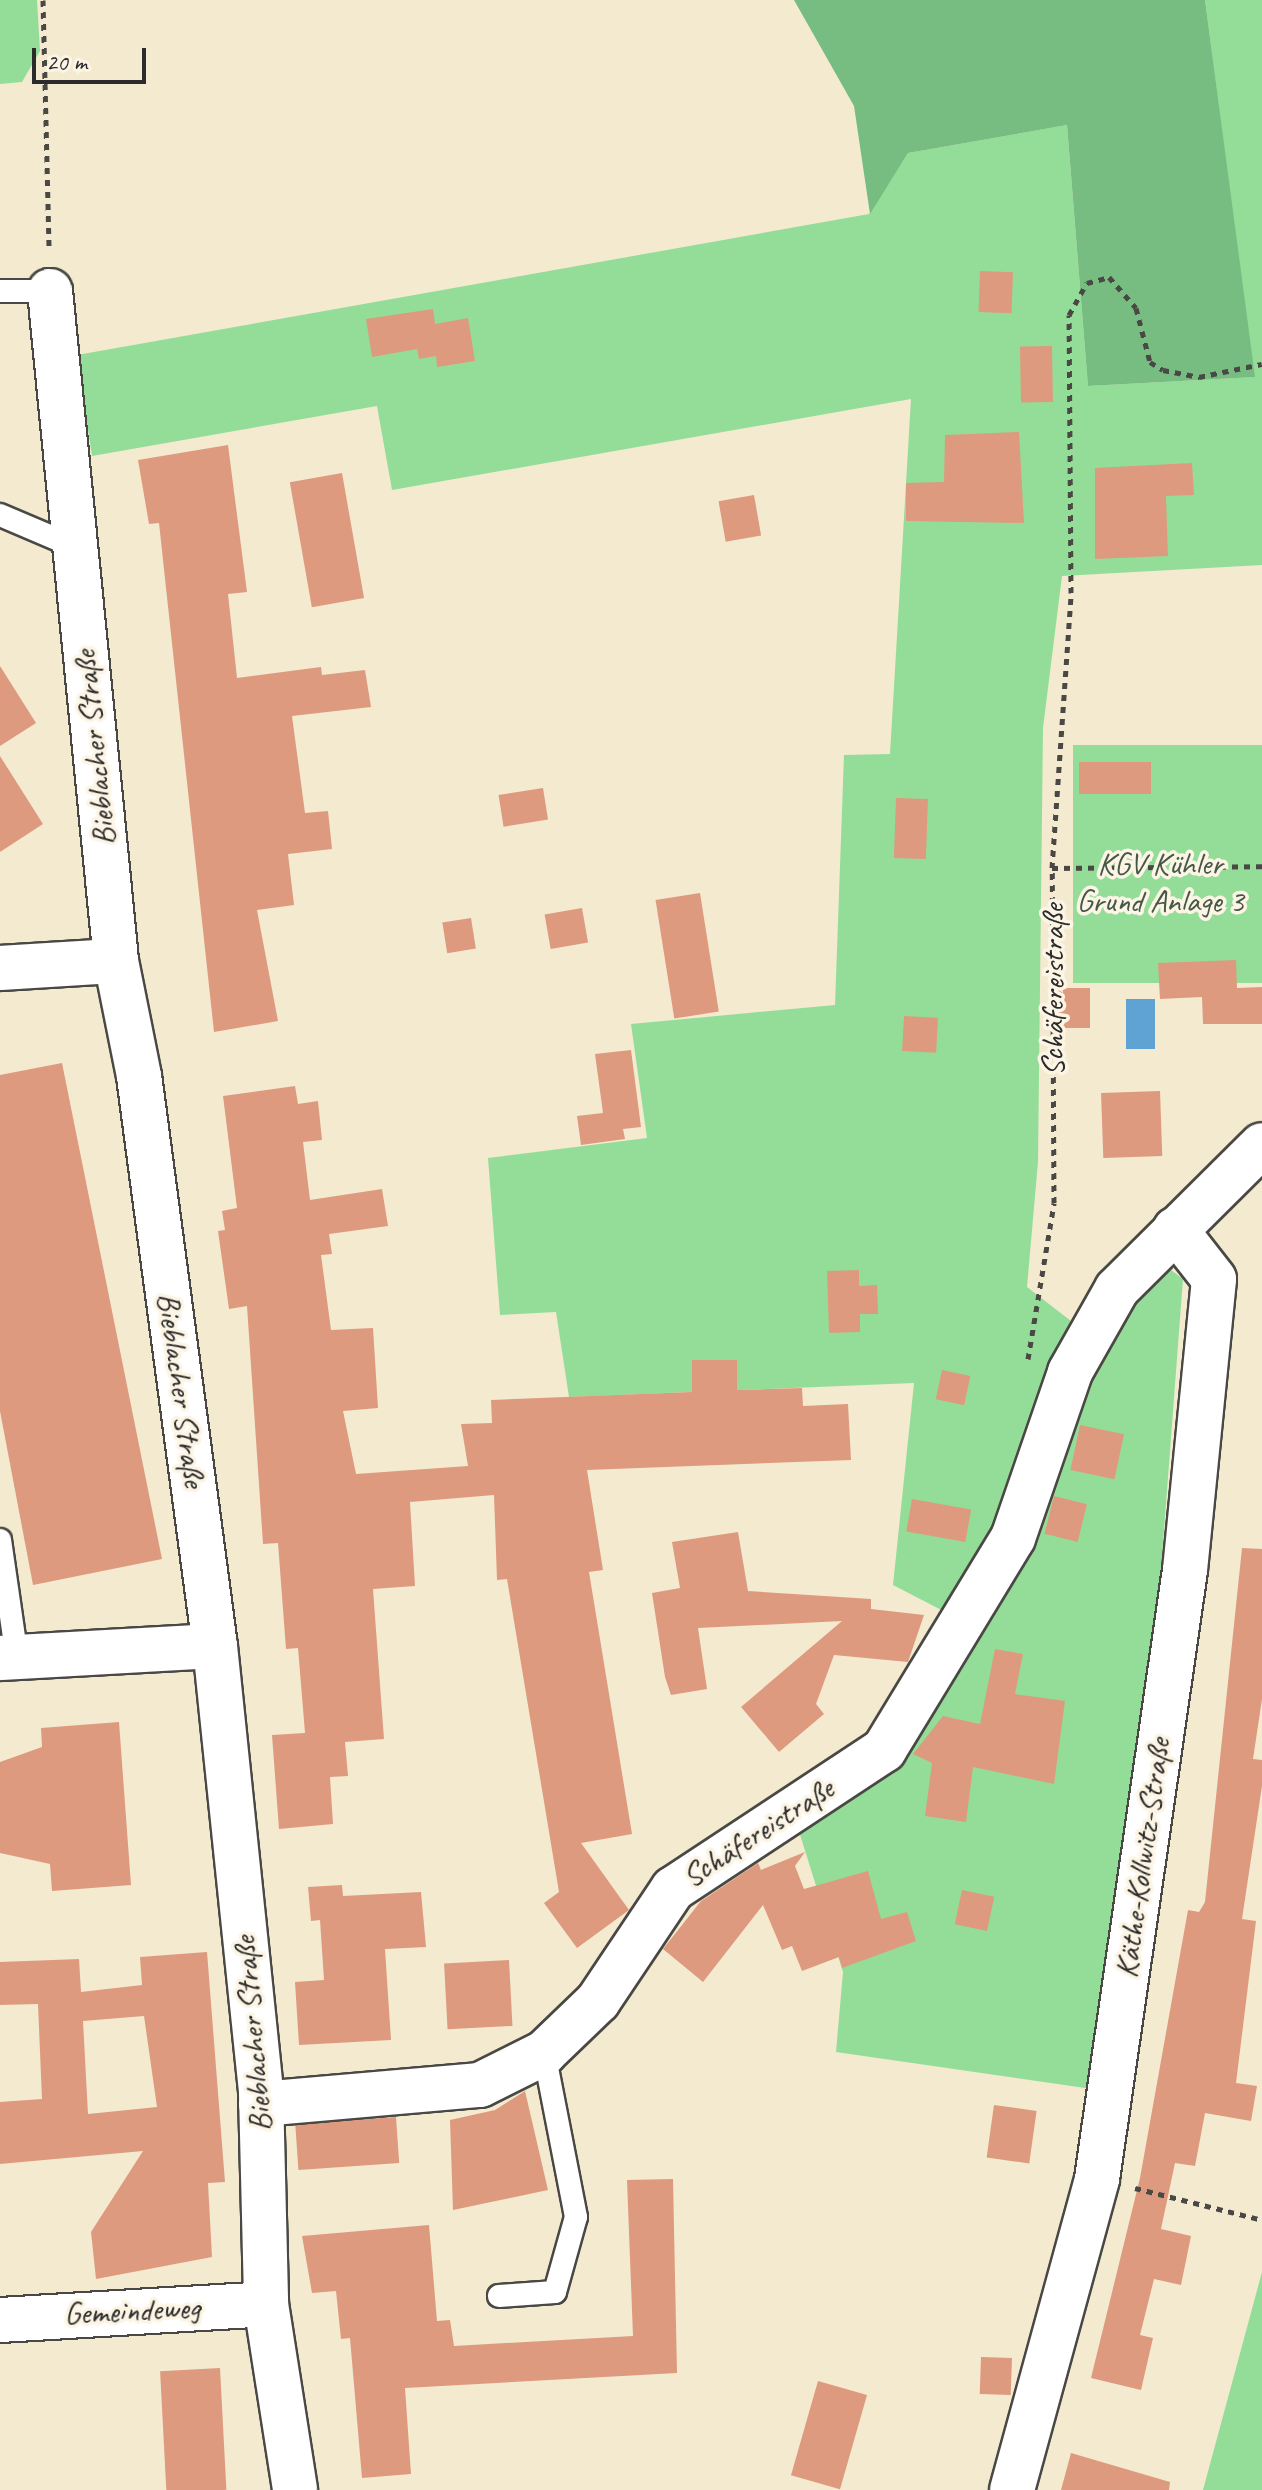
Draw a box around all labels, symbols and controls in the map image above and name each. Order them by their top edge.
scale bar [36,32,150,82]
text: 20 m [46,47,87,77]
street label: Bieblacher Straße [66,648,124,848]
park label: KGV Kühler Grund Anlage 3 [1076,846,1244,921]
street label: Schäfereistraße [1034,904,1072,1076]
street label: Bieblacher Straße [148,1289,214,1491]
street label: Käthe-Kollwitz-Straße [1107,1736,1179,1980]
street label: Schäfereistraße [675,1770,841,1896]
street label: Bieblacher Straße [225,1934,281,2134]
street label: Gemeindeweg [63,2288,201,2334]

